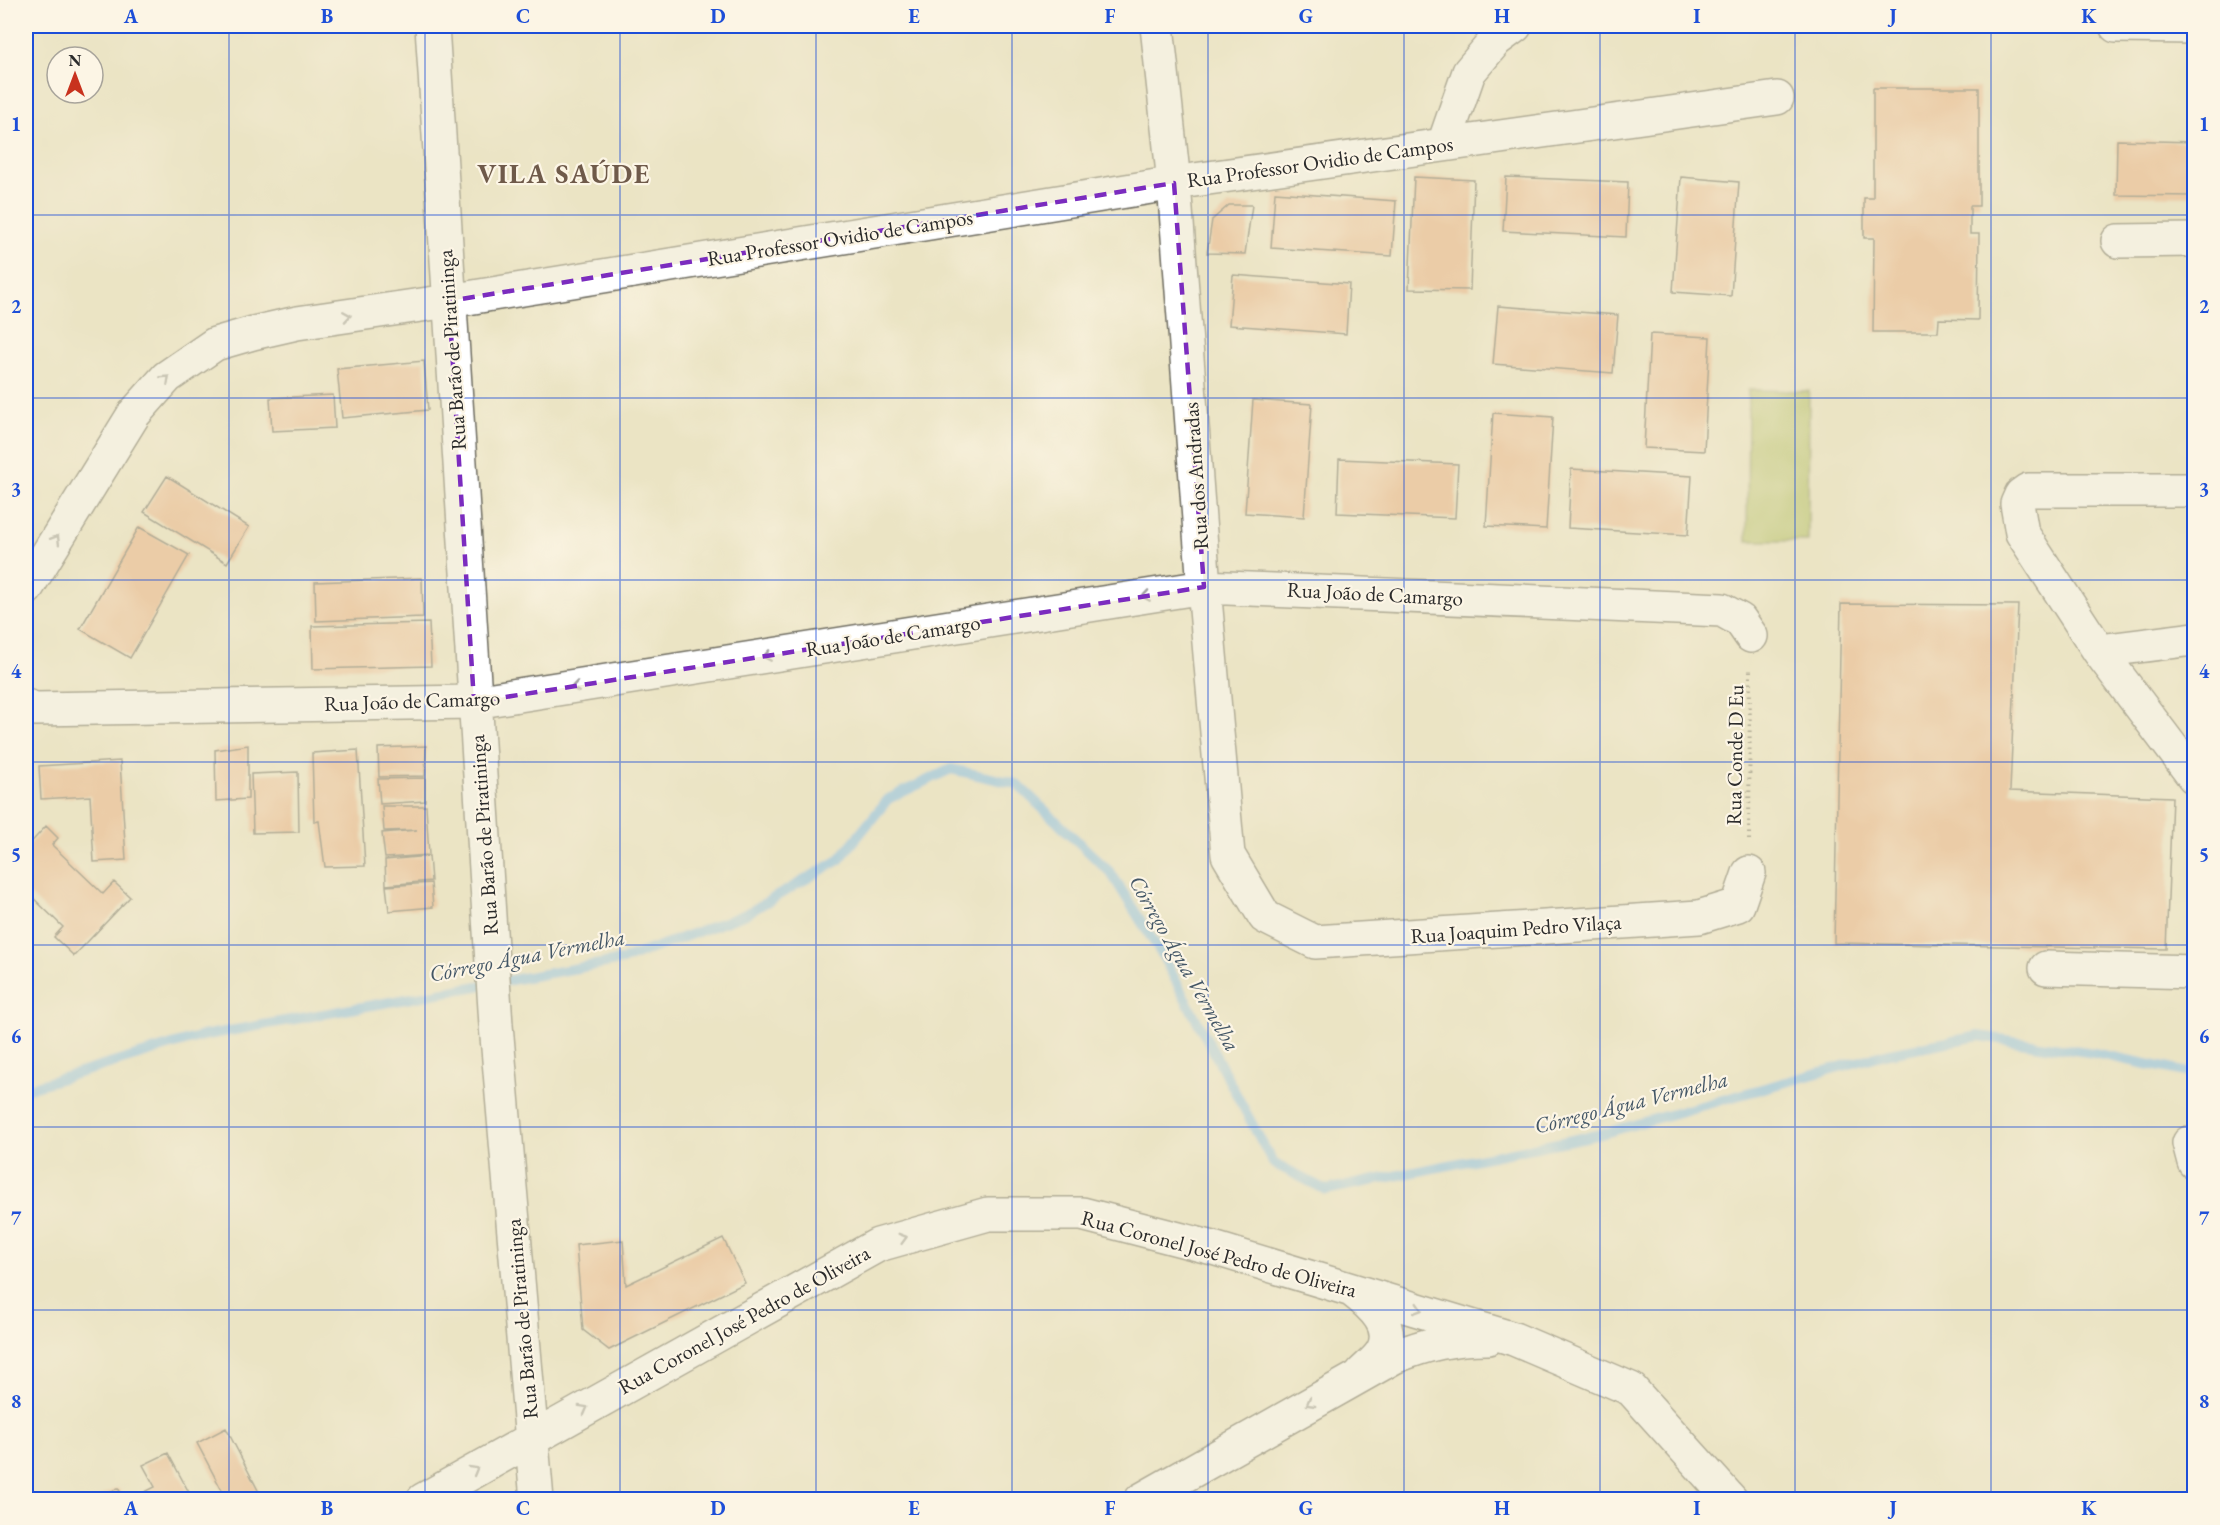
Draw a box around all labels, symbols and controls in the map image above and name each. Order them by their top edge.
text: A [123,3,139,29]
text: B [321,3,333,29]
text: C [516,3,530,29]
text: D [710,3,726,29]
text: E [908,3,920,29]
text: F [1105,3,1116,29]
text: G [1299,3,1313,29]
text: H [1494,3,1510,29]
text: I [1693,3,1701,29]
text: J [1887,3,1897,29]
text: K [2081,3,2097,29]
north arrow [45,45,105,105]
text: N [69,50,82,71]
text: 1 [11,111,21,137]
text: 1 [2199,111,2209,137]
street label: Rua Professor Ovidio de Campos [1185,129,1455,194]
district label: VILA SAÚDE [477,156,651,191]
street label: Rua Professor Ovidio de Campos [705,203,975,272]
street label: Rua Barão de Piratininga [431,248,472,451]
text: 2 [11,293,22,319]
text: 2 [2199,293,2210,319]
one-way arrow [342,310,351,322]
one-way arrow [160,375,170,386]
street label: Rua dos Andradas [1177,401,1214,551]
text: 3 [11,476,21,502]
text: 3 [2199,476,2209,502]
one-way arrow [49,535,61,545]
street label: Rua João de Camargo [1286,575,1464,612]
one-way arrow [1142,589,1152,602]
street label: Rua João de Camargo [804,608,982,663]
one-way arrow [762,649,772,662]
text: 4 [11,658,22,684]
text: 4 [2199,658,2210,684]
one-way arrow [570,680,579,692]
street label: Rua João de Camargo [323,684,501,717]
street label: Rua Conde D Eu [1720,684,1749,826]
street label: Rua Barão de Piratininga [463,733,504,936]
text: 5 [11,841,21,867]
text: 5 [2199,841,2209,867]
water label: Córrego Água Vermelha [1122,870,1247,1056]
street label: Rua Joaquim Pedro Vilaça [1410,908,1623,949]
water label: Córrego Água Vermelha [427,922,627,989]
text: 6 [11,1023,22,1049]
text: 6 [2199,1023,2210,1049]
water label: Córrego Água Vermelha [1531,1064,1731,1141]
street label: Rua Coronel José Pedro de Oliveira [1078,1204,1360,1303]
text: 7 [11,1205,22,1231]
text: 7 [2199,1205,2210,1231]
street label: Rua Barão de Piratininga [499,1217,544,1420]
one-way arrow [897,1233,908,1245]
street label: Rua Coronel José Pedro de Oliveira [613,1239,875,1400]
one-way arrow [1412,1302,1423,1314]
text: 8 [11,1388,21,1414]
text: 8 [2199,1388,2209,1414]
one-way arrow [1306,1396,1316,1408]
one-way arrow [578,1405,588,1416]
one-way arrow [467,1466,478,1478]
text: A [123,1495,139,1521]
text: B [321,1495,333,1521]
text: C [516,1495,530,1521]
text: D [710,1495,726,1521]
text: E [908,1495,920,1521]
text: F [1105,1495,1116,1521]
text: G [1299,1495,1313,1521]
text: H [1494,1495,1510,1521]
text: I [1693,1495,1701,1521]
text: J [1887,1495,1897,1521]
text: K [2081,1495,2097,1521]

